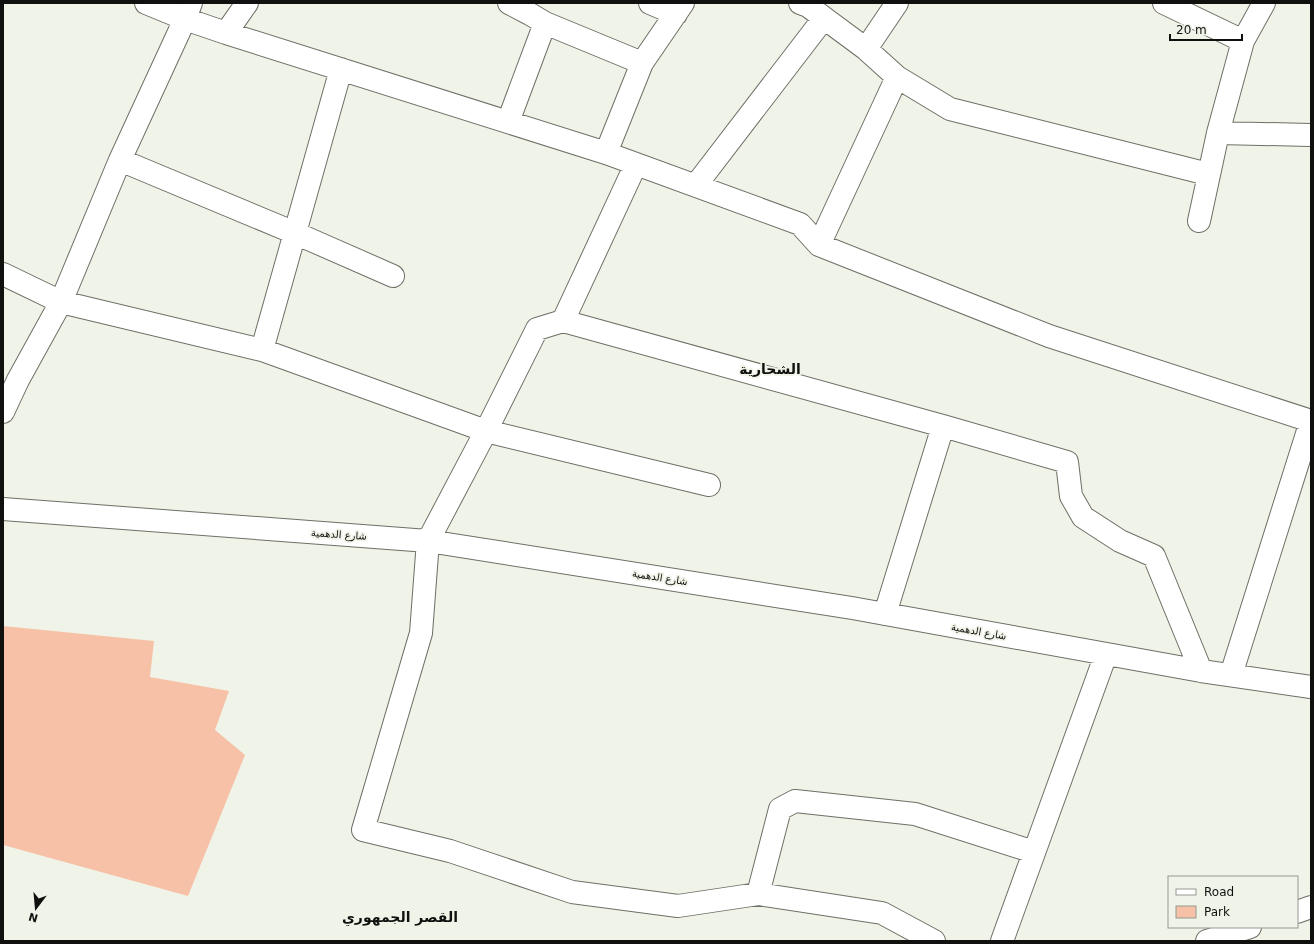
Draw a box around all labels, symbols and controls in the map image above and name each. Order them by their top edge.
scale bar [1170,16,1242,42]
text: 20 m [1176,23,1207,37]
district label: الشحارية [739,361,801,377]
street label: شارع الدهمية [311,527,367,543]
street label: شارع الدهمية [631,568,688,588]
street label: شارع الدهمية [950,621,1007,643]
legend [1168,876,1298,928]
text: Road [1204,885,1234,899]
north arrow [16,888,56,928]
text: Park [1204,905,1230,919]
district label: القصر الجمهوري [342,909,458,927]
text: N [27,910,40,925]

